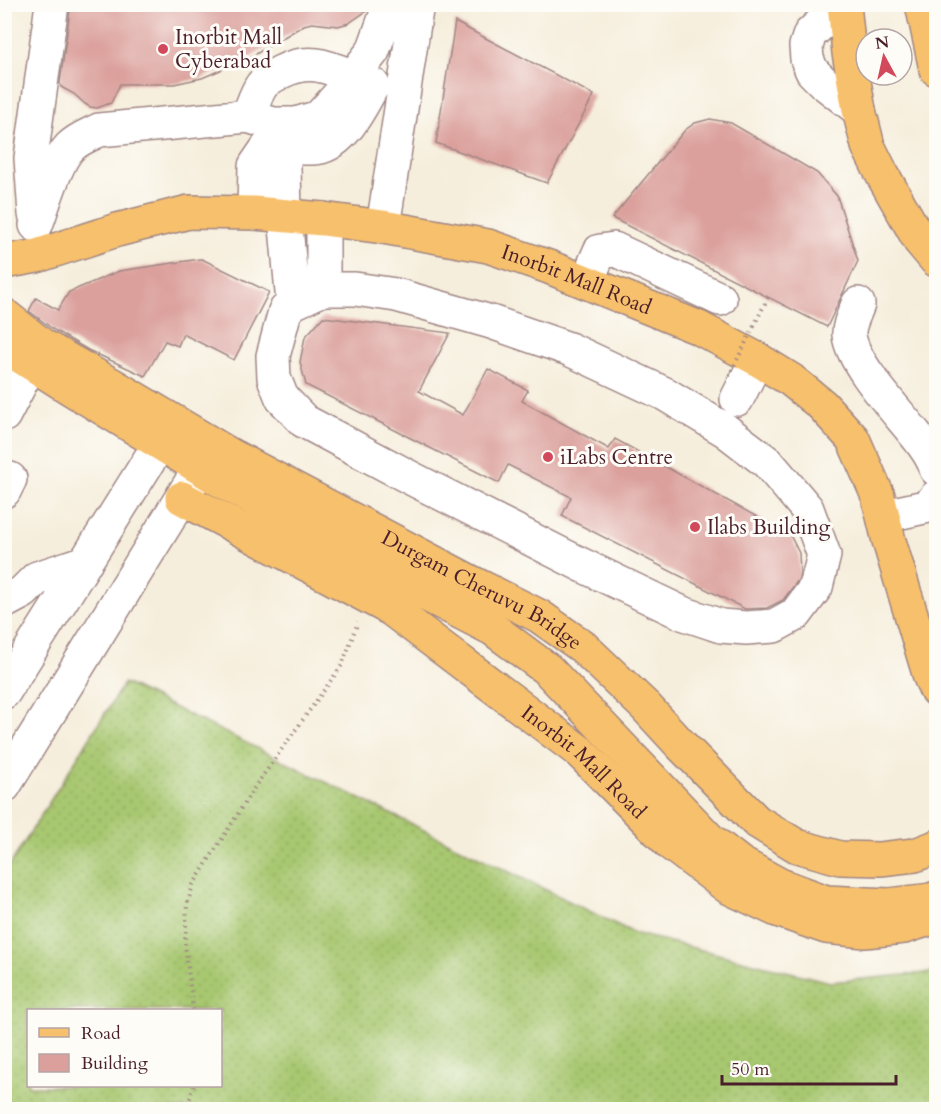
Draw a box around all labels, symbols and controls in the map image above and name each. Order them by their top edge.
place label: Inorbit Mall Cyberabad [175,23,282,76]
north arrow [854,27,914,87]
text: N [874,31,891,55]
marker: Inorbit Mall Cyberabad [156,42,170,56]
street label: Inorbit Mall Road [498,237,656,322]
place label: iLabs Centre [560,443,673,472]
marker: iLabs Centre [541,450,555,464]
place label: Ilabs Building [707,513,831,542]
marker: Ilabs Building [688,520,702,534]
street label: Durgam Cheruvu Bridge [376,523,588,657]
street label: Inorbit Mall Road [515,698,653,825]
legend [27,1009,222,1087]
text: Road [81,1021,121,1046]
scale bar [722,1048,896,1086]
text: Building [81,1051,149,1076]
text: 50 m [731,1057,770,1082]

